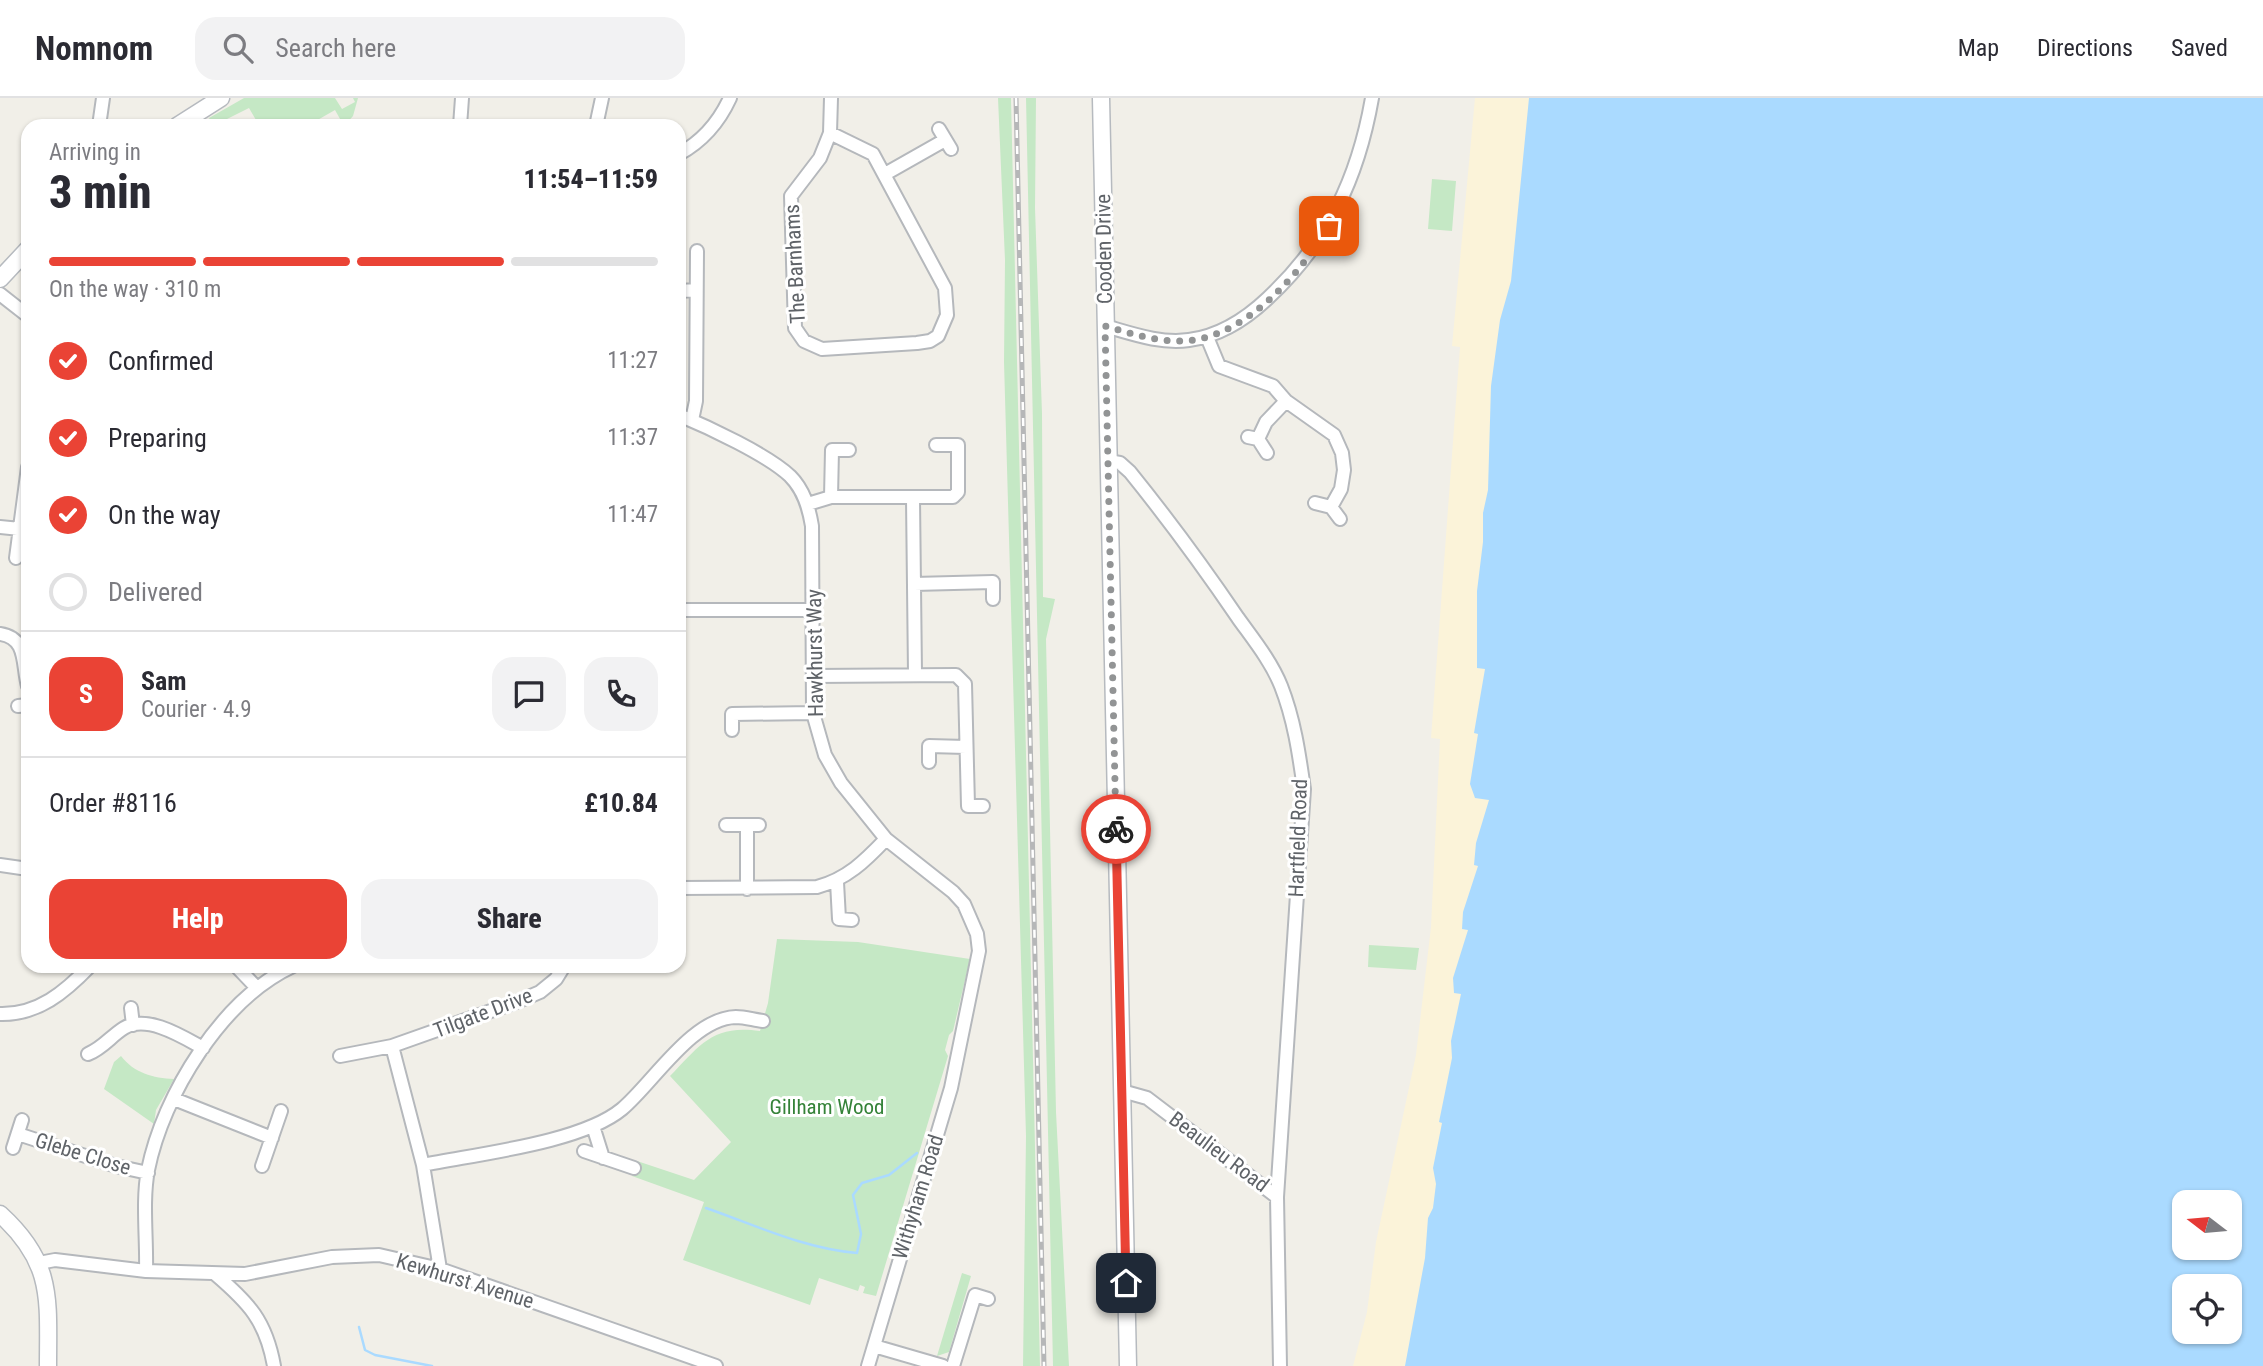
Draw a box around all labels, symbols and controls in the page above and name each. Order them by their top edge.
search box [195,17,685,80]
text: Nomnom [35,29,153,68]
icon: search [219,29,257,67]
text: Search here [275,33,396,63]
text: Map [1958,34,1999,62]
text: Directions [2037,34,2133,62]
text: Saved [2171,34,2228,62]
text: Arriving in [49,139,141,166]
text: 11:54–11:59 [524,164,658,194]
text: 3 min [49,165,152,219]
street label: Cooden Drive [1091,194,1117,304]
pin [1299,196,1359,256]
street label: The Barnhams [780,204,810,324]
icon: bag [1310,207,1348,245]
text: On the way · 310 m [49,276,221,303]
icon: check [49,342,87,380]
text: Confirmed [108,346,214,376]
text: 11:27 [607,347,658,374]
icon: check [49,419,87,457]
text: Preparing [108,423,207,453]
text: 11:37 [607,424,658,451]
icon: check [49,496,87,534]
text: On the way [108,500,221,530]
text: 11:47 [607,501,658,528]
text: Delivered [108,577,203,607]
street label: Hawkhurst Way [802,589,828,717]
button: chat [492,657,566,731]
button: phone [584,657,658,731]
text: Sam [141,666,187,696]
text: S [79,679,93,709]
text: Courier · 4.9 [141,696,252,723]
street label: Hartfield Road [1284,778,1312,898]
text: Order #8116 [49,788,177,818]
text: £10.84 [584,788,658,818]
courier [1081,794,1151,864]
icon: bike [1097,810,1135,848]
button: Help [49,879,347,959]
button: Share [361,879,658,959]
street label: Tilgate Drive [430,983,536,1043]
park label: Gillham Wood [770,1095,884,1119]
street label: Beaulieu Road [1165,1107,1273,1197]
street label: Glebe Close [32,1128,134,1180]
street label: Withyham Road [888,1132,948,1262]
north arrow [2172,1190,2242,1260]
map controls [2172,1190,2242,1344]
street label: Kewhurst Avenue [393,1249,537,1313]
pin [1096,1253,1156,1313]
icon: home [1107,1264,1145,1302]
button: locate [2172,1274,2242,1344]

